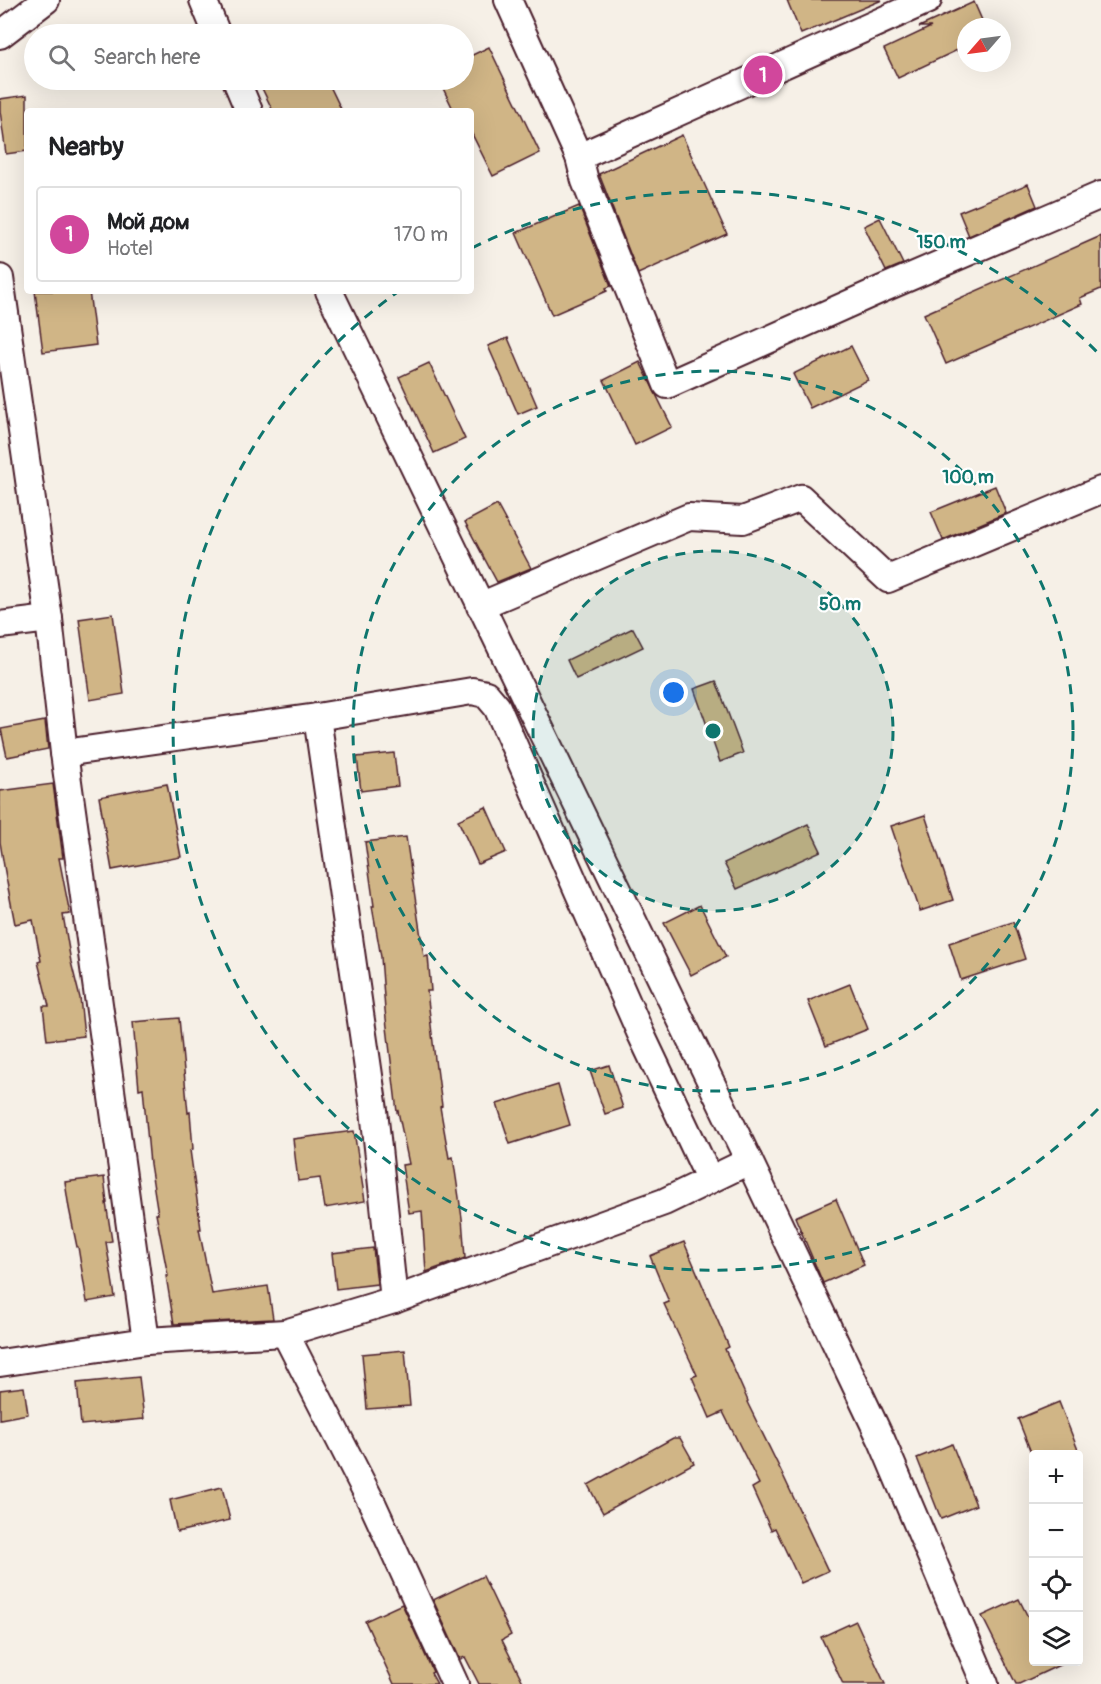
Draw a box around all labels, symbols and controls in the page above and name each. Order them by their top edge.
north arrow [957,18,1011,72]
search box [24,24,474,90]
icon: search [45,41,78,74]
text: Search here [93,43,200,71]
pin: 1 [744,52,783,98]
text: Nearby [48,131,124,163]
text: Мой дом [107,208,190,236]
text: 1 [66,222,73,247]
text: 170 m [394,222,448,247]
text: 150 m [917,231,966,254]
text: Hotel [107,236,153,261]
text: 100 m [942,466,994,489]
text: 50 m [819,593,861,616]
your location [659,678,688,707]
centre of rings [703,721,723,741]
map controls [1029,1450,1083,1666]
button: + [1029,1450,1083,1504]
button: − [1029,1504,1083,1558]
button: locate [1029,1558,1083,1612]
button: layers [1029,1612,1083,1666]

